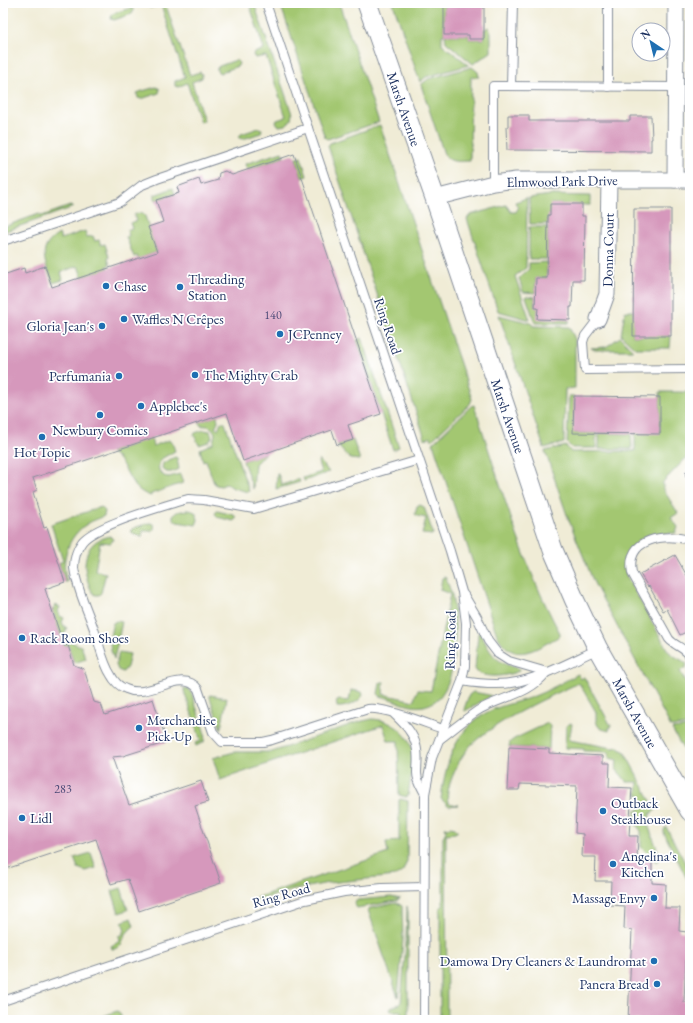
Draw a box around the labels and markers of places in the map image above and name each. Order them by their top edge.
place label: Threading Station [188,270,245,304]
place label: Chase [114,277,147,295]
marker: Chase [101,281,111,291]
marker: Threading Station [175,282,185,292]
place label: Waffles N Crȇpes [132,310,224,328]
marker: Waffles N Crȇpes [119,314,129,324]
place label: Gloria Jean's [26,317,94,335]
marker: Gloria Jean's [97,321,107,331]
place label: JCPenney [287,325,342,343]
marker: JCPenney [275,329,285,339]
place label: The Mighty Crab [203,366,298,384]
place label: Perfumania [49,367,111,385]
marker: The Mighty Crab [190,370,200,380]
marker: Perfumania [114,371,124,381]
place label: Applebee's [148,397,208,415]
marker: Applebee's [136,401,146,411]
marker: Newbury Comics [95,410,105,420]
place label: Newbury Comics [52,421,148,439]
marker: Hot Topic [37,432,47,442]
place label: Hot Topic [14,443,71,461]
place label: Rack Room Shoes [30,629,129,647]
marker: Rack Room Shoes [17,633,27,643]
place label: Merchandise Pick-Up [147,711,216,745]
marker: Merchandise Pick-Up [134,723,144,733]
place label: Outback Steakhouse [611,794,672,828]
marker: Outback Steakhouse [598,806,608,816]
place label: Lidl [30,809,53,827]
marker: Lidl [17,813,27,823]
place label: Angelina's Kitchen [620,847,677,881]
marker: Angelina's Kitchen [608,859,618,869]
place label: Massage Envy [572,889,647,907]
marker: Massage Envy [649,893,659,903]
place label: Damowa Dry Cleaners & Laundromat [440,952,647,970]
marker: Damowa Dry Cleaners & Laundromat [649,956,659,966]
place label: Panera Bread [579,975,650,993]
marker: Panera Bread [652,979,662,989]

